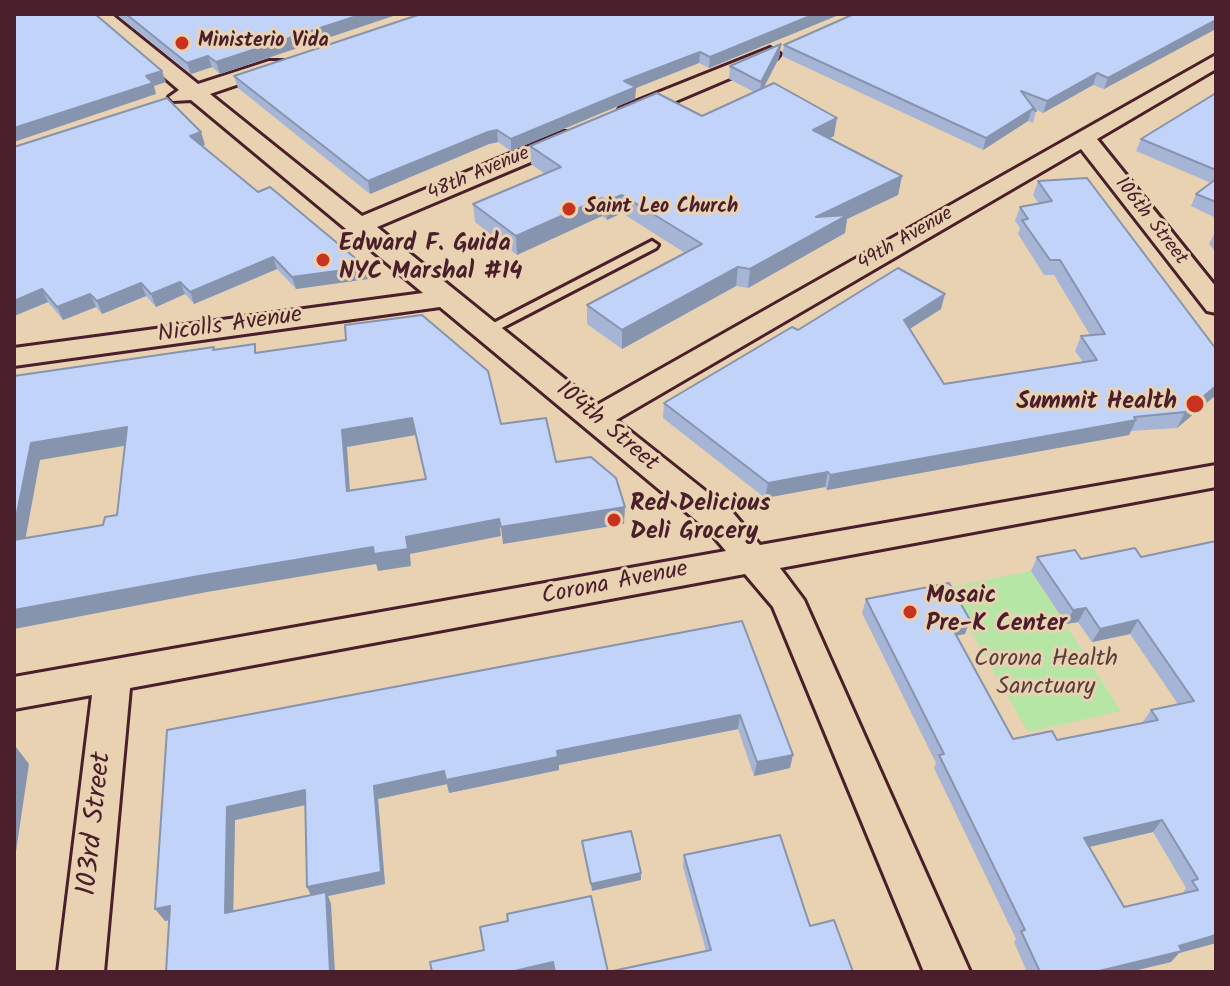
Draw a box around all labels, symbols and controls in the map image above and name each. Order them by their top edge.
place label: Ministerio Vida [198,31,329,55]
marker: Ministerio Vida [173,34,191,52]
street label: 48th Avenue [424,143,534,207]
street label: 106th Street [1108,173,1192,271]
place label: Saint Leo Church [585,197,738,221]
marker: Saint Leo Church [560,200,578,218]
street label: 49th Avenue [854,203,958,277]
place label: Edward F. Guida NYC Marshal #14 [339,232,522,288]
marker: Edward F. Guida NYC Marshal #14 [314,251,332,269]
street label: Nicolls Avenue [156,303,304,351]
street label: 104th Street [549,377,663,479]
place label: Summit Health [1016,390,1177,418]
marker: Summit Health [1184,393,1206,415]
place label: Red Delicious Deli Grocery [630,492,770,548]
marker: Red Delicious Deli Grocery [605,511,623,529]
street label: Corona Avenue [539,557,691,613]
place label: Mosaic Pre-K Center [926,584,1067,640]
marker: Mosaic Pre-K Center [901,603,919,621]
park label: Corona Health Sanctuary [974,647,1118,703]
street label: 103rd Street [73,751,121,897]

